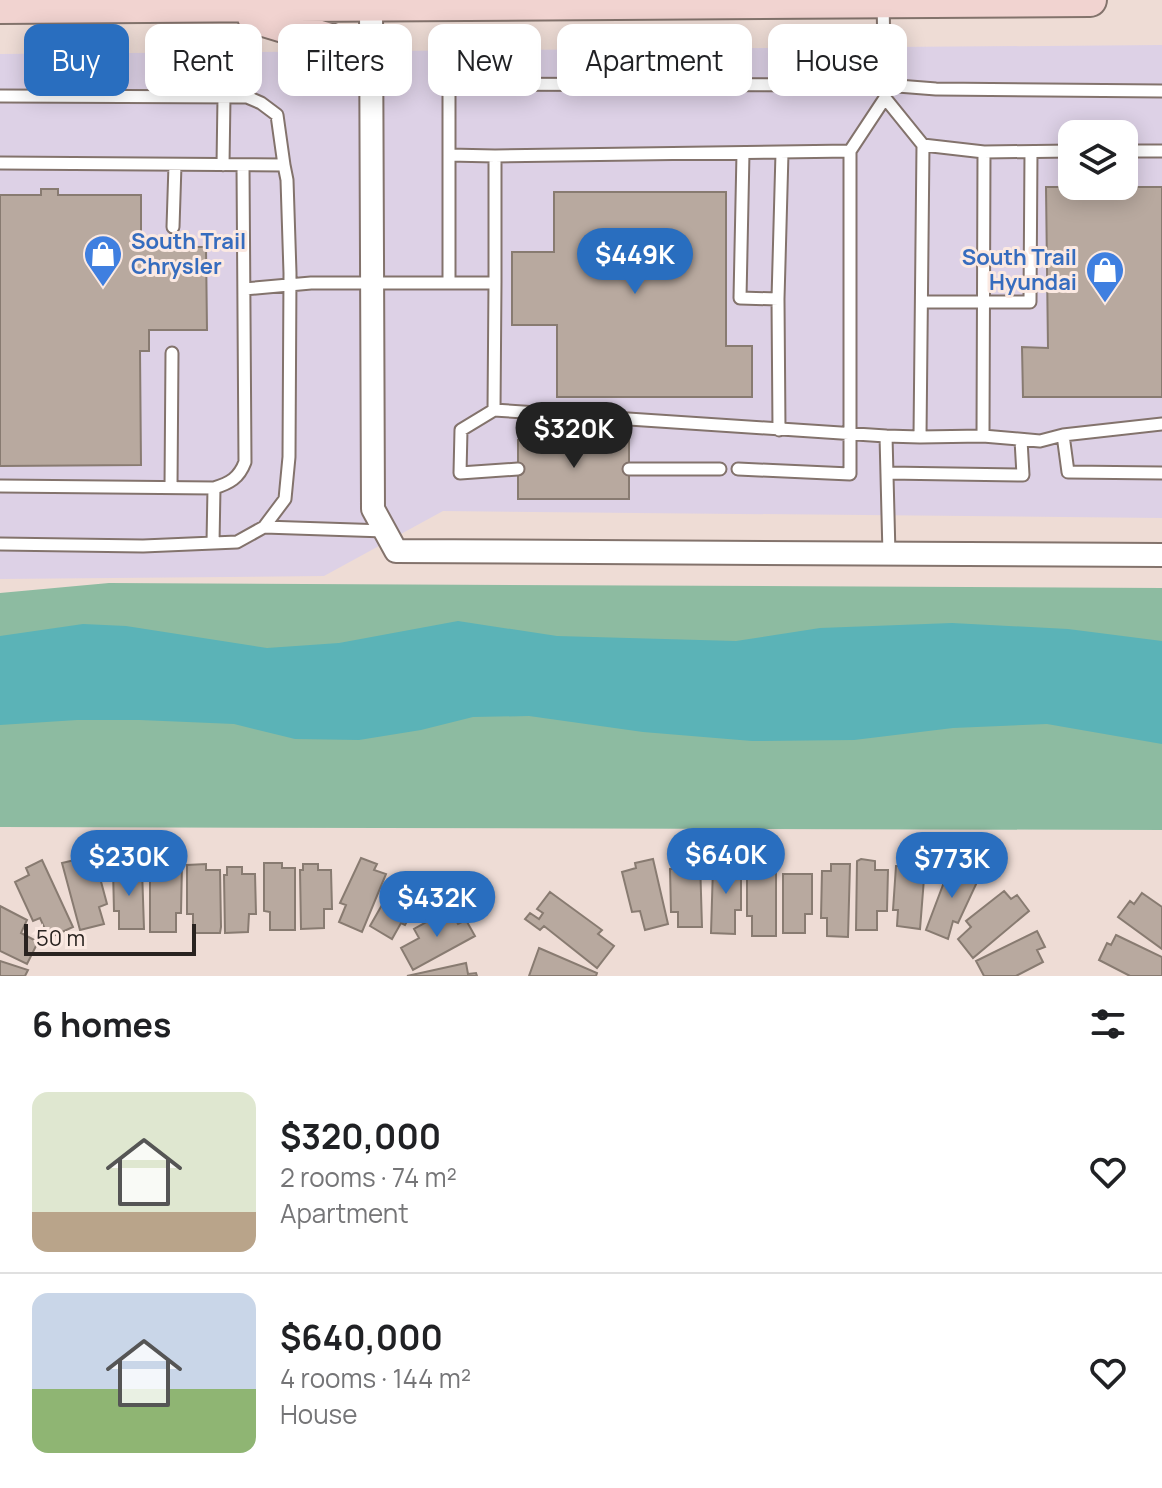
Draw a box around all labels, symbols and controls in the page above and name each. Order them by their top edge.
chip: Buy [24,24,129,96]
chip: Rent [145,24,262,96]
chip: Filters [278,24,412,96]
chip: New [428,24,541,96]
chip: Apartment [557,24,752,96]
chip: House [768,24,907,96]
map controls [1058,120,1138,200]
button: layers [1058,120,1138,200]
place label: South Trail Chrysler [131,226,246,281]
pin: $449K [579,228,691,296]
shop icon: South Trail Chrysler [82,233,124,288]
text: $449K [595,236,675,272]
place label: South Trail Hyundai [962,242,1077,297]
shop icon: South Trail Hyundai [1084,249,1126,304]
pin: $320K [518,402,630,470]
text: $320K [534,410,614,446]
pin: $640K [670,828,782,896]
pin: $230K [73,830,185,898]
pin: $773K [896,832,1008,900]
text: $640K [685,836,767,872]
text: $230K [89,838,169,874]
text: $773K [914,840,990,876]
pin: $432K [381,871,493,939]
text: $432K [397,879,477,915]
scale bar [24,920,196,956]
text: 50 m [36,923,85,953]
text: 6 homes [32,1001,171,1047]
icon: filters [1086,1002,1130,1046]
text: $320,000 [280,1113,441,1159]
icon: home [96,1124,192,1220]
icon: heart [1086,1150,1130,1194]
text: 2 rooms · 74 m² [280,1159,457,1195]
text: Apartment [280,1195,409,1231]
text: $640,000 [280,1314,443,1360]
icon: home [96,1325,192,1421]
icon: heart [1086,1351,1130,1395]
text: 4 rooms · 144 m² [280,1360,471,1396]
text: House [280,1396,357,1432]

